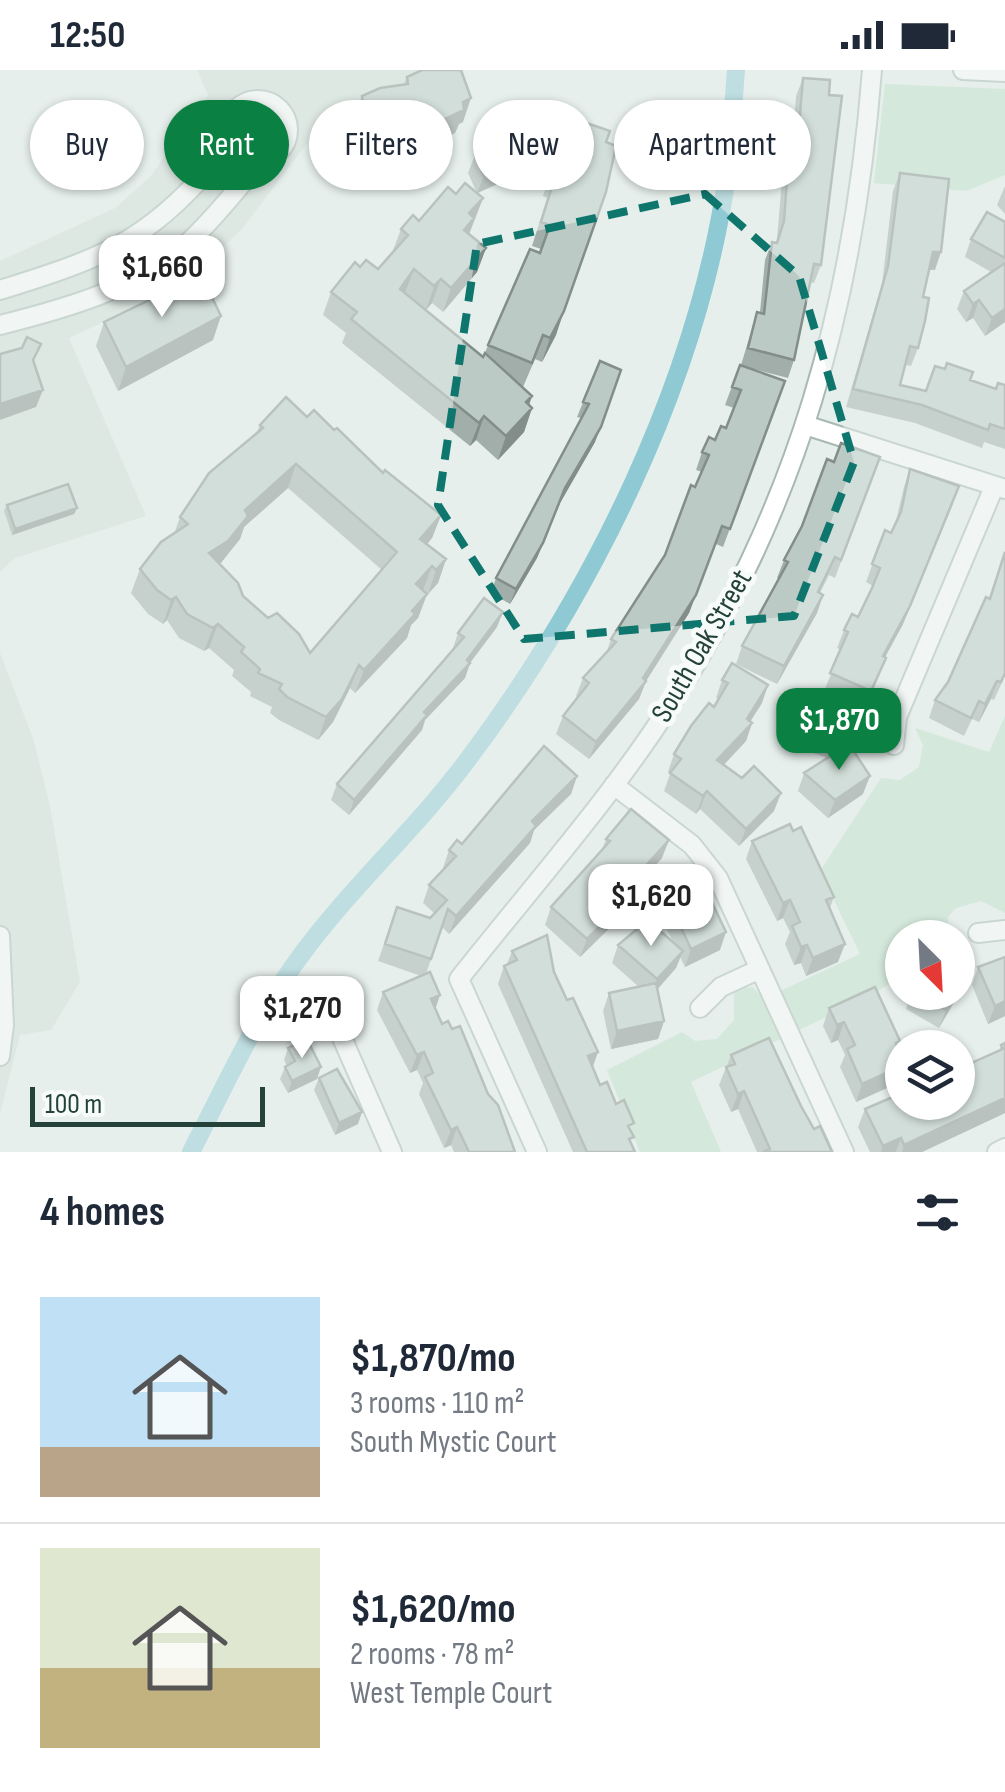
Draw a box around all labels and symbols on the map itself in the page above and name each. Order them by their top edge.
pin: $1,660 [81,235,243,320]
street label: South Oak Street [644,563,760,729]
pin: $1,870 [758,688,920,773]
pin: $1,620 [570,864,732,949]
north arrow [885,920,975,1010]
pin: $1,270 [221,976,383,1061]
scale bar [30,1082,265,1126]

